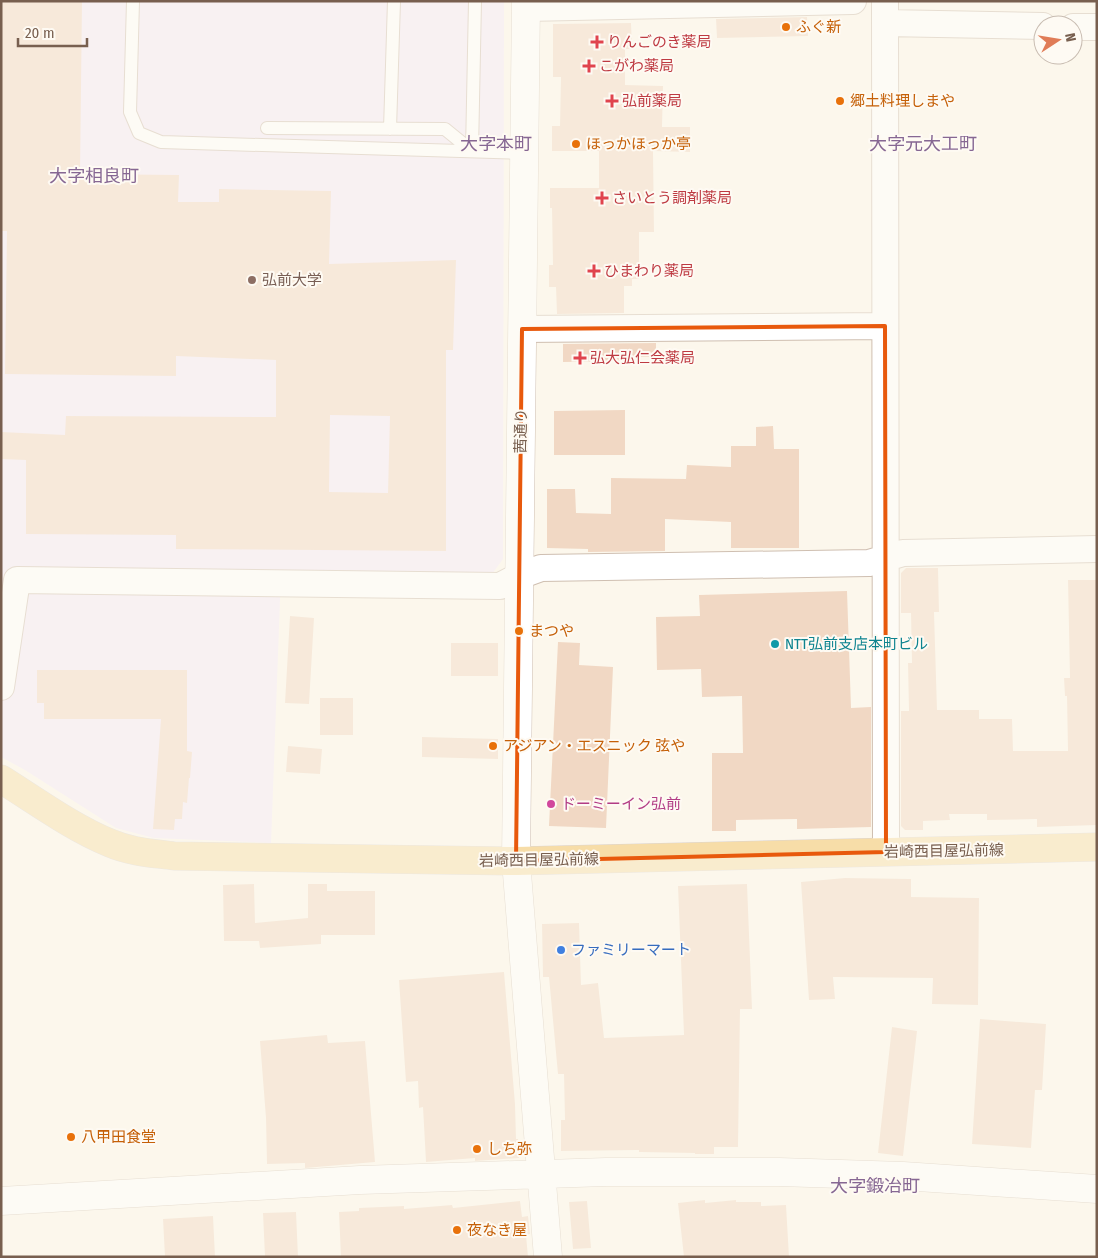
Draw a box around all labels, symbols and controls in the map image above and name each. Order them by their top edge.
scale bar [18,15,86,47]
north arrow [1033,15,1083,65]
place label: ふぐ新 [796,18,841,36]
marker: ふぐ新 [780,21,792,33]
text: 20 m [25,24,55,42]
text: N [1061,32,1079,43]
place label: りんごのき薬局 [607,33,712,51]
marker: りんごのき薬局 [591,36,603,48]
place label: こがわ薬局 [599,57,674,75]
marker: こがわ薬局 [583,60,595,72]
place label: 弘前薬局 [622,92,682,110]
place label: 郷土料理しまや [850,92,955,110]
marker: 弘前薬局 [606,95,618,107]
marker: 郷土料理しまや [834,95,846,107]
district label: 大字本町 [460,133,532,155]
district label: 大字元大工町 [869,133,977,155]
place label: ほっかほっか亭 [586,135,691,153]
marker: ほっかほっか亭 [570,138,582,150]
district label: 大字相良町 [49,165,139,187]
place label: さいとう調剤薬局 [612,189,732,207]
marker: さいとう調剤薬局 [596,192,608,204]
place label: ひまわり薬局 [604,262,694,280]
marker: ひまわり薬局 [588,265,600,277]
place label: 弘前大学 [262,271,322,289]
marker: 弘前大学 [246,274,258,286]
place label: 弘大弘仁会薬局 [590,349,695,367]
marker: 弘大弘仁会薬局 [574,352,586,364]
street label: 茜通り [512,408,530,454]
place label: まつや [529,622,574,640]
marker: まつや [513,625,525,637]
place label: NTT弘前支店本町ビル [785,635,928,653]
marker: NTT弘前支店本町ビル [769,638,781,650]
place label: アジアン・エスニック 弦や [503,737,685,755]
marker: アジアン・エスニック 弦や [487,740,499,752]
place label: ドーミーイン弘前 [561,795,681,813]
marker: ドーミーイン弘前 [545,798,557,810]
street label: 岩崎西目屋弘前線 [884,841,1004,861]
street label: 岩崎西目屋弘前線 [479,850,599,870]
place label: ファミリーマート [571,941,691,959]
marker: ファミリーマート [555,944,567,956]
place label: 八甲田食堂 [81,1128,156,1146]
marker: 八甲田食堂 [65,1131,77,1143]
place label: しち弥 [487,1140,532,1158]
marker: しち弥 [471,1143,483,1155]
district label: 大字鍛冶町 [830,1175,920,1197]
place label: 夜なき屋 [467,1221,527,1239]
marker: 夜なき屋 [451,1224,463,1236]

